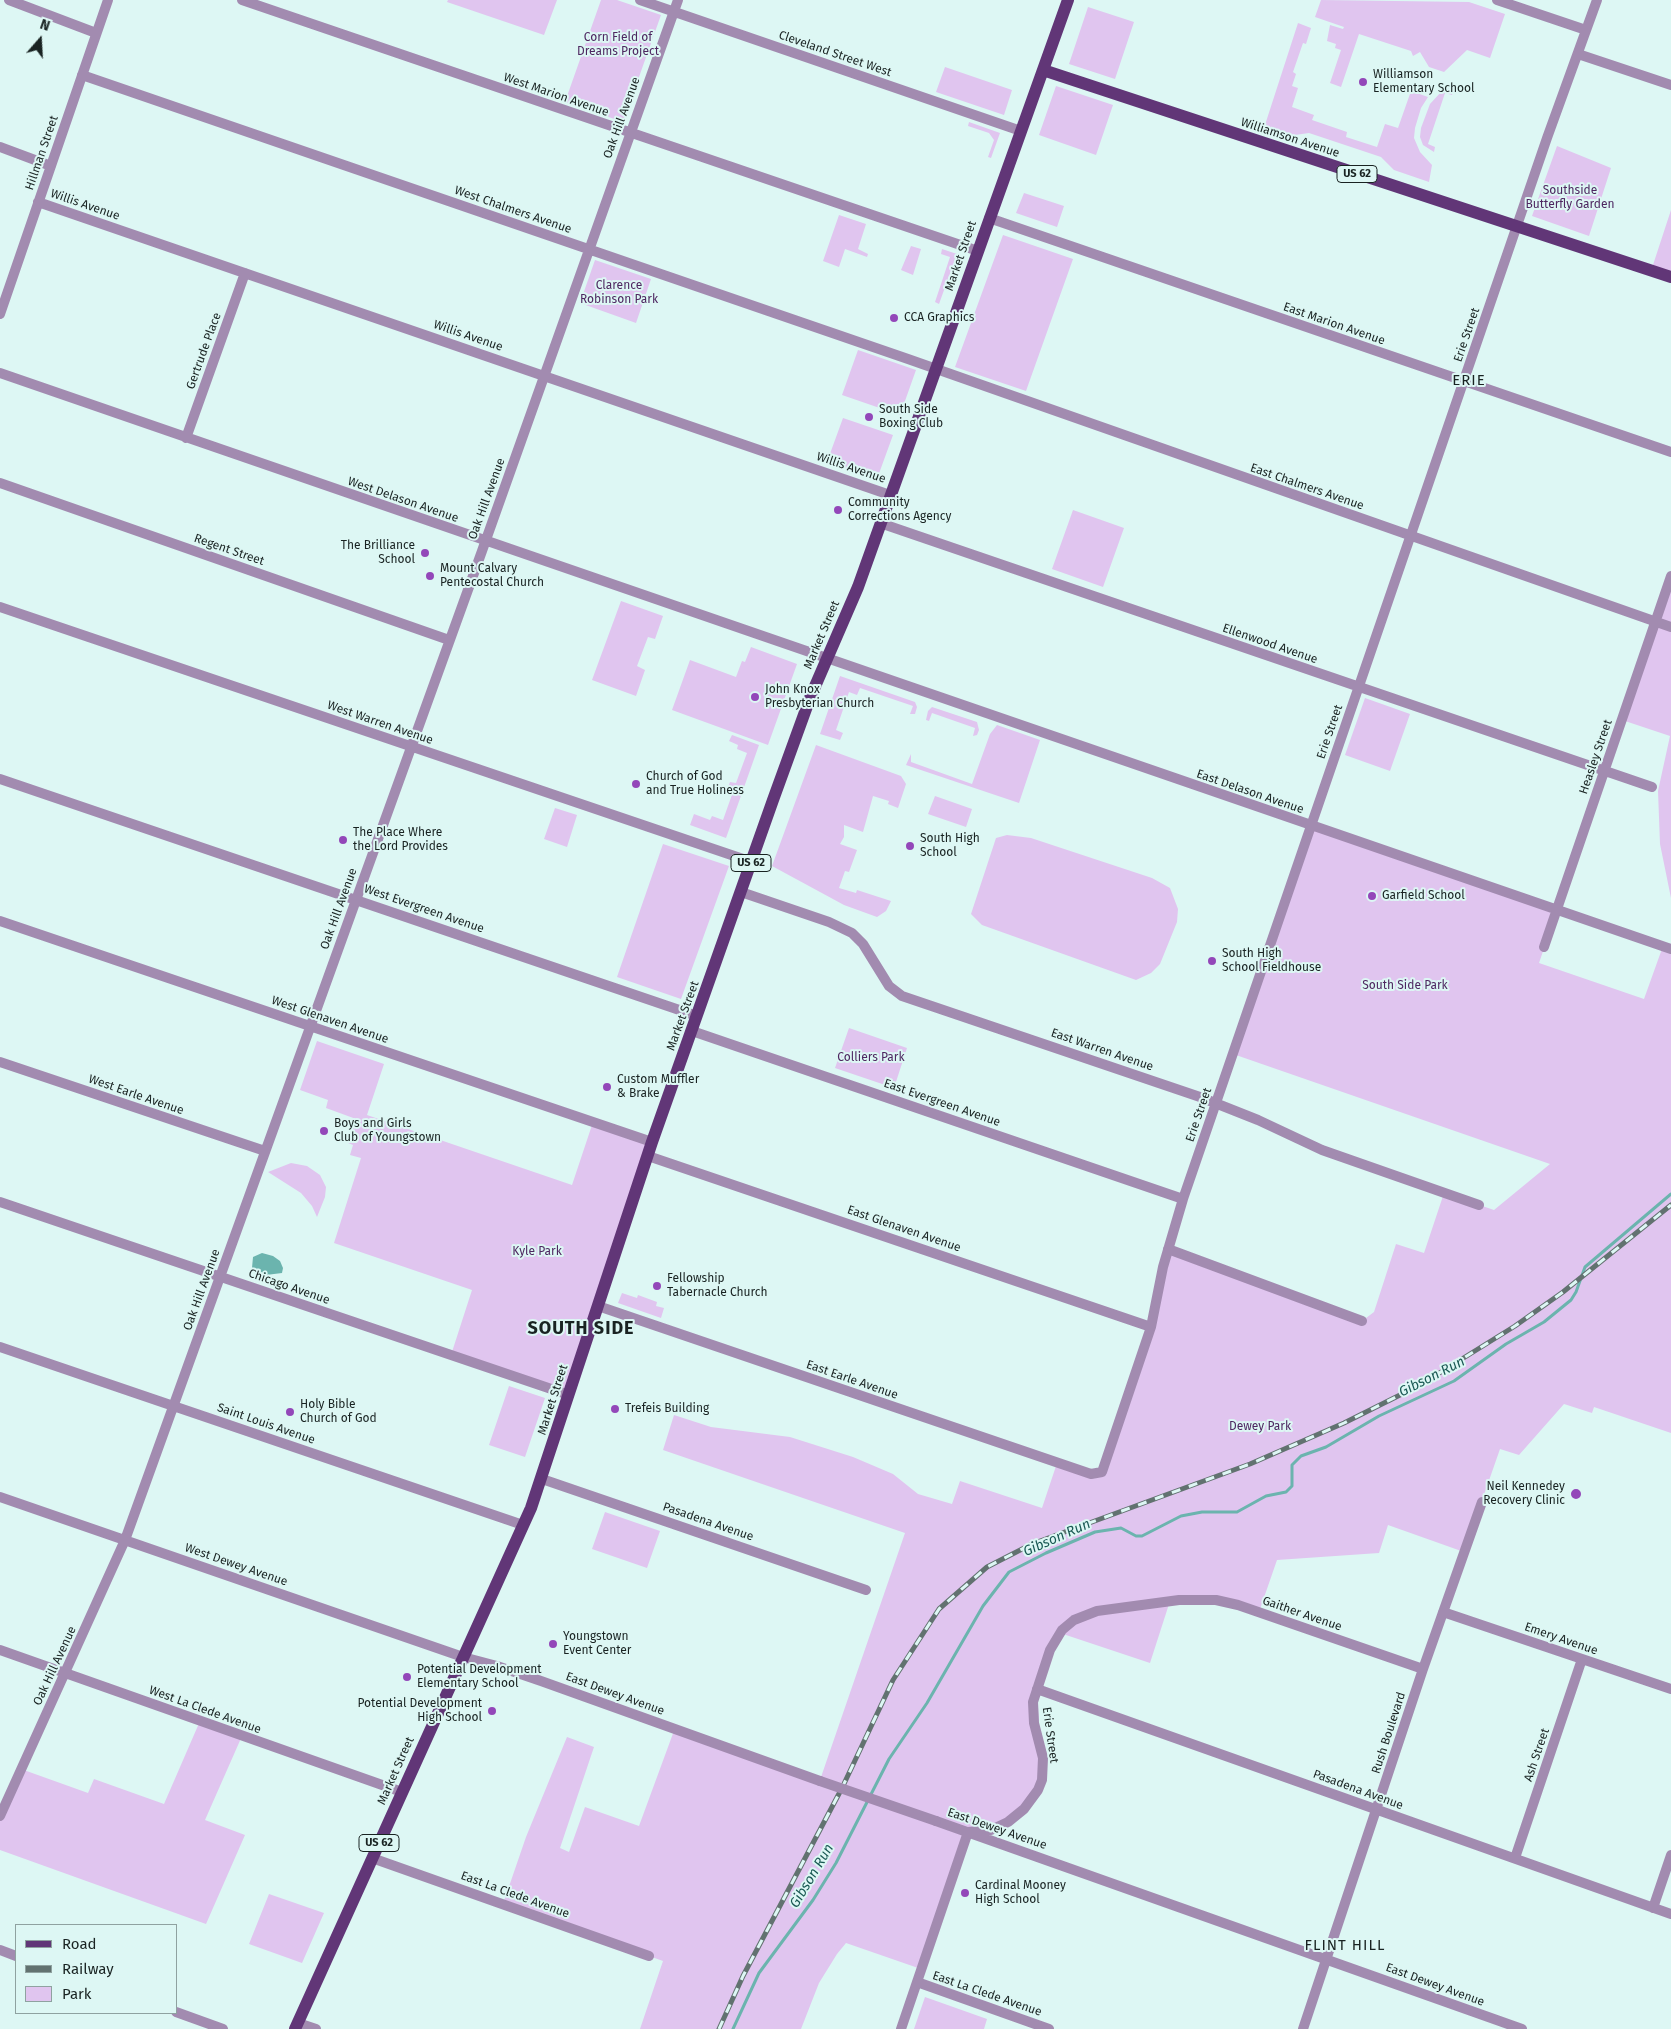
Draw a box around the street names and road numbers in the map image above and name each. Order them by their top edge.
street label: Cleveland Street West [777,28,893,80]
street label: West Marion Avenue [501,70,611,120]
street label: Oak Hill Avenue [601,75,643,161]
street label: Hillman Street [22,114,62,192]
street label: Williamson Avenue [1239,115,1341,161]
road number: US 62 [1337,165,1377,182]
street label: West Chalmers Avenue [453,183,573,237]
street label: Willis Avenue [48,186,122,224]
street label: Market Street [942,219,980,293]
street label: East Marion Avenue [1281,300,1387,348]
street label: Erie Street [1451,306,1483,364]
street label: Gertrude Place [183,311,225,391]
street label: Willis Avenue [431,317,505,355]
street label: Willis Avenue [814,449,888,487]
street label: Oak Hill Avenue [466,456,508,542]
street label: East Chalmers Avenue [1248,461,1366,513]
street label: West Delason Avenue [346,474,460,526]
street label: Regent Street [192,531,266,569]
street label: Market Street [801,599,843,671]
street label: Ellenwood Avenue [1221,621,1319,667]
street label: West Warren Avenue [325,698,435,748]
street label: Erie Street [1314,703,1346,761]
street label: Heasley Street [1576,718,1616,796]
street label: East Delason Avenue [1194,767,1306,817]
road number: US 62 [731,854,771,871]
street label: Oak Hill Avenue [318,866,360,952]
street label: West Evergreen Avenue [362,882,486,936]
street label: Market Street [664,979,702,1053]
street label: West Glenaven Avenue [270,993,390,1047]
street label: East Warren Avenue [1049,1026,1155,1074]
street label: West Earle Avenue [86,1072,186,1118]
street label: East Evergreen Avenue [882,1076,1002,1130]
street label: Erie Street [1183,1086,1215,1144]
street label: East Glenaven Avenue [845,1203,963,1255]
street label: Oak Hill Avenue [181,1247,223,1333]
street label: Chicago Avenue [246,1266,332,1308]
street label: East Earle Avenue [804,1358,900,1402]
street label: Market Street [535,1363,571,1437]
street label: Saint Louis Avenue [215,1400,317,1448]
street label: Pasadena Avenue [661,1500,755,1544]
street label: West Dewey Avenue [183,1541,289,1589]
street label: Gaither Avenue [1260,1594,1344,1634]
street label: Emery Avenue [1522,1620,1600,1658]
street label: Oak Hill Avenue [30,1624,80,1708]
street label: East Dewey Avenue [564,1669,666,1719]
street label: West La Clede Avenue [147,1683,263,1737]
street label: Rush Boulevard [1369,1690,1409,1776]
street label: Erie Street [1039,1706,1061,1764]
street label: Ash Street [1521,1727,1553,1783]
street label: Market Street [375,1735,417,1807]
street label: Pasadena Avenue [1311,1767,1405,1813]
street label: East Dewey Avenue [945,1805,1049,1853]
road number: US 62 [359,1835,399,1852]
street label: East La Clede Avenue [459,1869,571,1921]
street label: East Dewey Avenue [1384,1960,1486,2010]
street label: East La Clede Avenue [930,1969,1044,2019]

